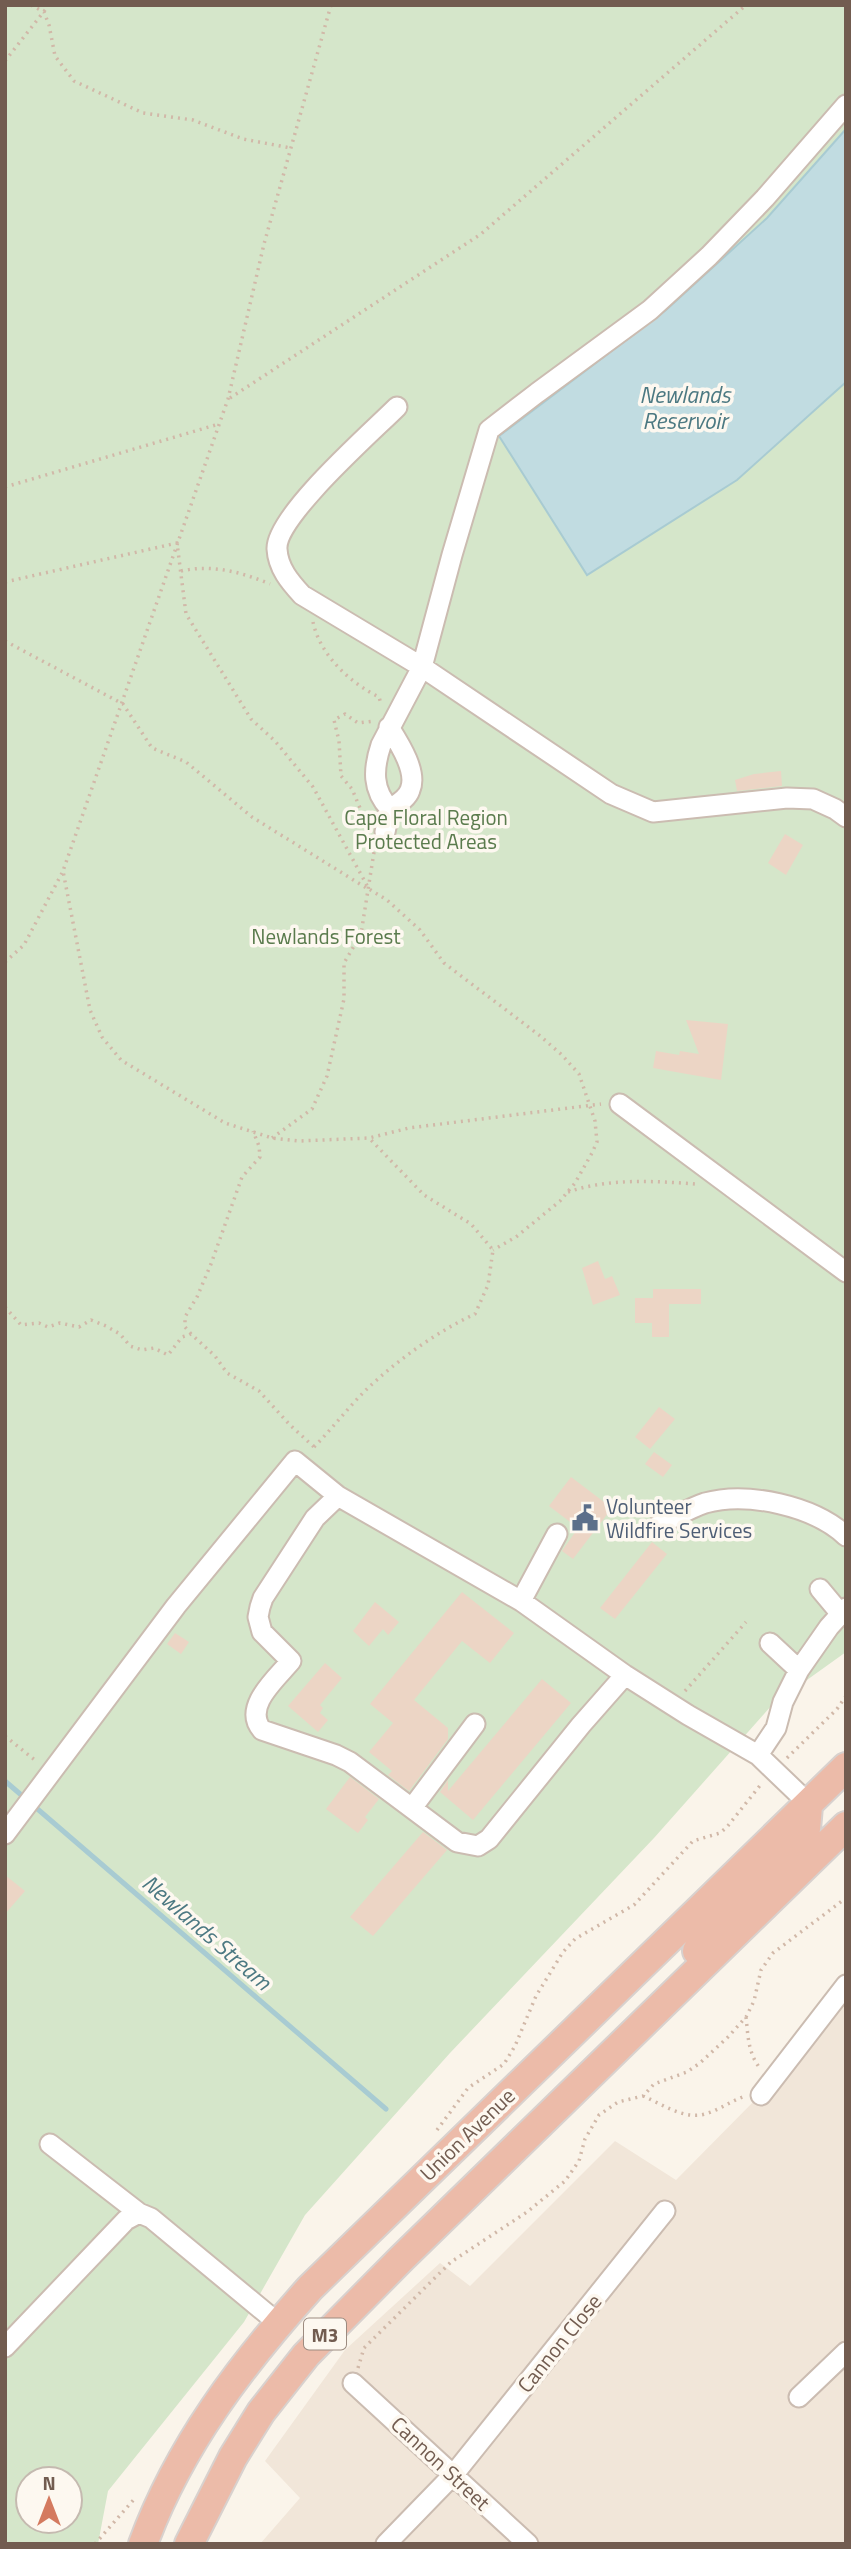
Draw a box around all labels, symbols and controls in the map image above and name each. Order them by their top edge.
water label: Newlands Reservoir [640,377,733,438]
park label: Cape Floral Region Protected Areas [344,801,508,857]
park label: Newlands Forest [251,920,401,952]
place label: Volunteer Wildfire Services [606,1490,752,1546]
public building icon: Volunteer Wildfire Services [570,1503,600,1533]
water label: Newlands Stream [134,1866,280,1999]
street label: Union Avenue [412,2080,522,2188]
street label: Cannon Close [509,2287,609,2399]
road number: M3 [304,2318,346,2350]
street label: Cannon Street [384,2408,498,2518]
north arrow [14,2465,84,2535]
text: N [42,2468,56,2497]

